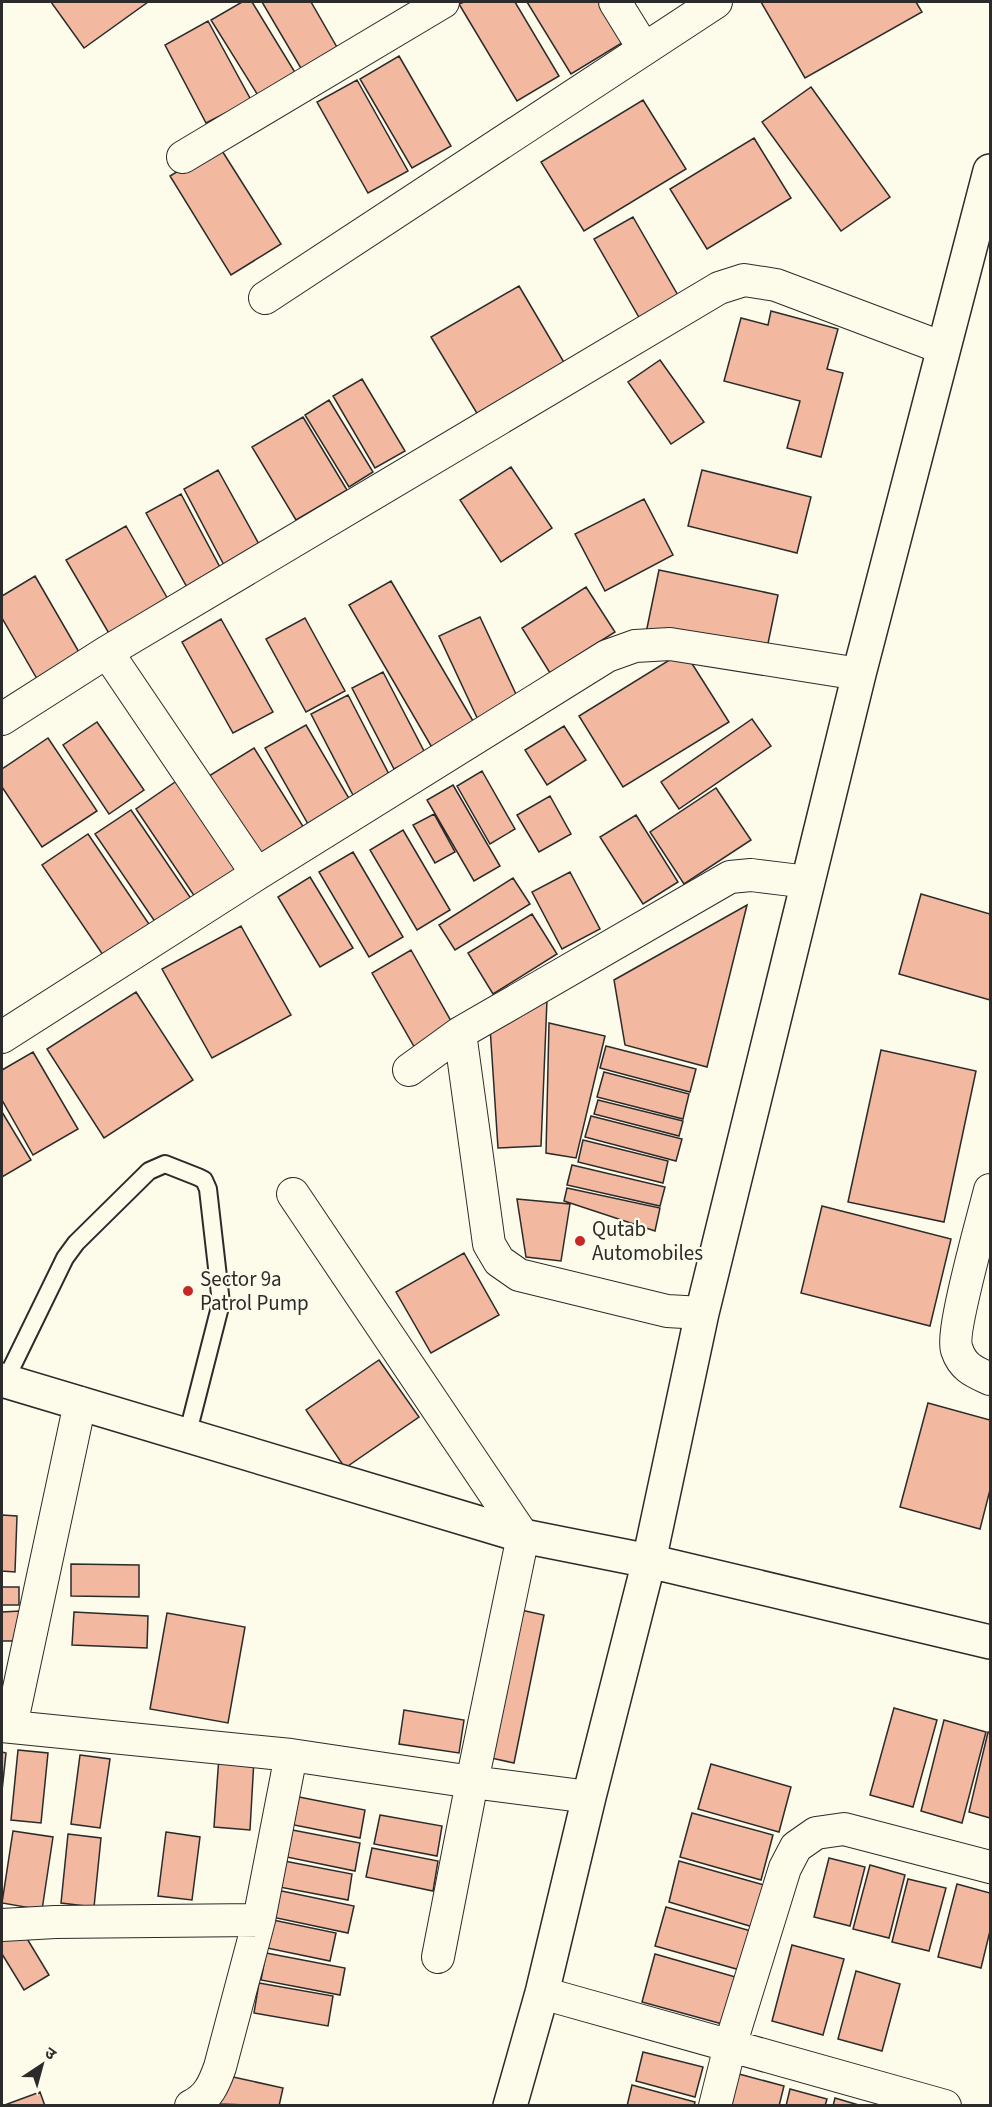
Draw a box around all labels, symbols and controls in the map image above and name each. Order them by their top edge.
place label: Qutab Automobiles [592,1214,703,1268]
marker: Qutab Automobiles [573,1234,587,1248]
place label: Sector 9a Patrol Pump [200,1264,309,1318]
marker: Sector 9a Patrol Pump [181,1284,195,1298]
north arrow [12,2035,72,2095]
text: उ [40,2042,61,2066]

